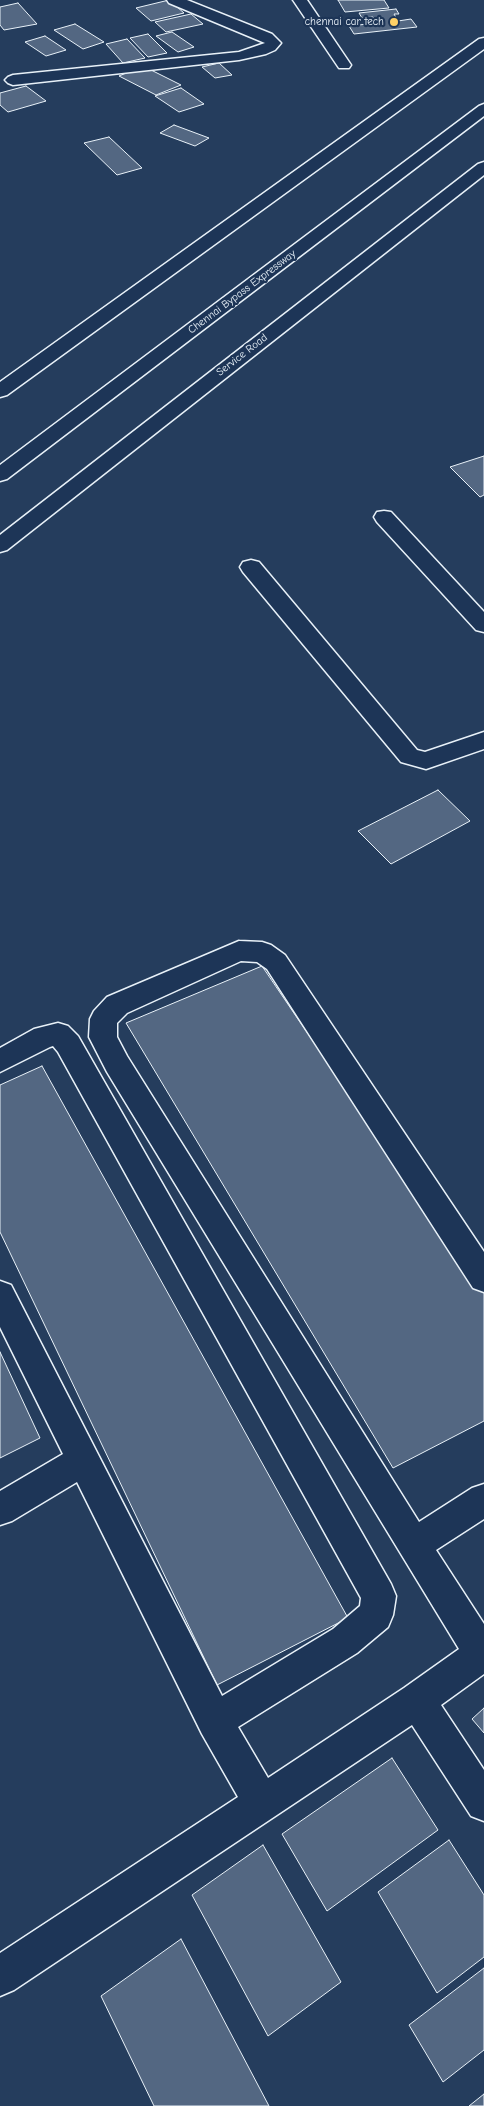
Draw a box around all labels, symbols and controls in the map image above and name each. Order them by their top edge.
place label: chennai car tech [305,15,384,29]
marker: chennai car tech [388,16,400,28]
street label: Chennai Bypass Expressway [185,247,299,337]
street label: Service Road [214,331,270,379]

